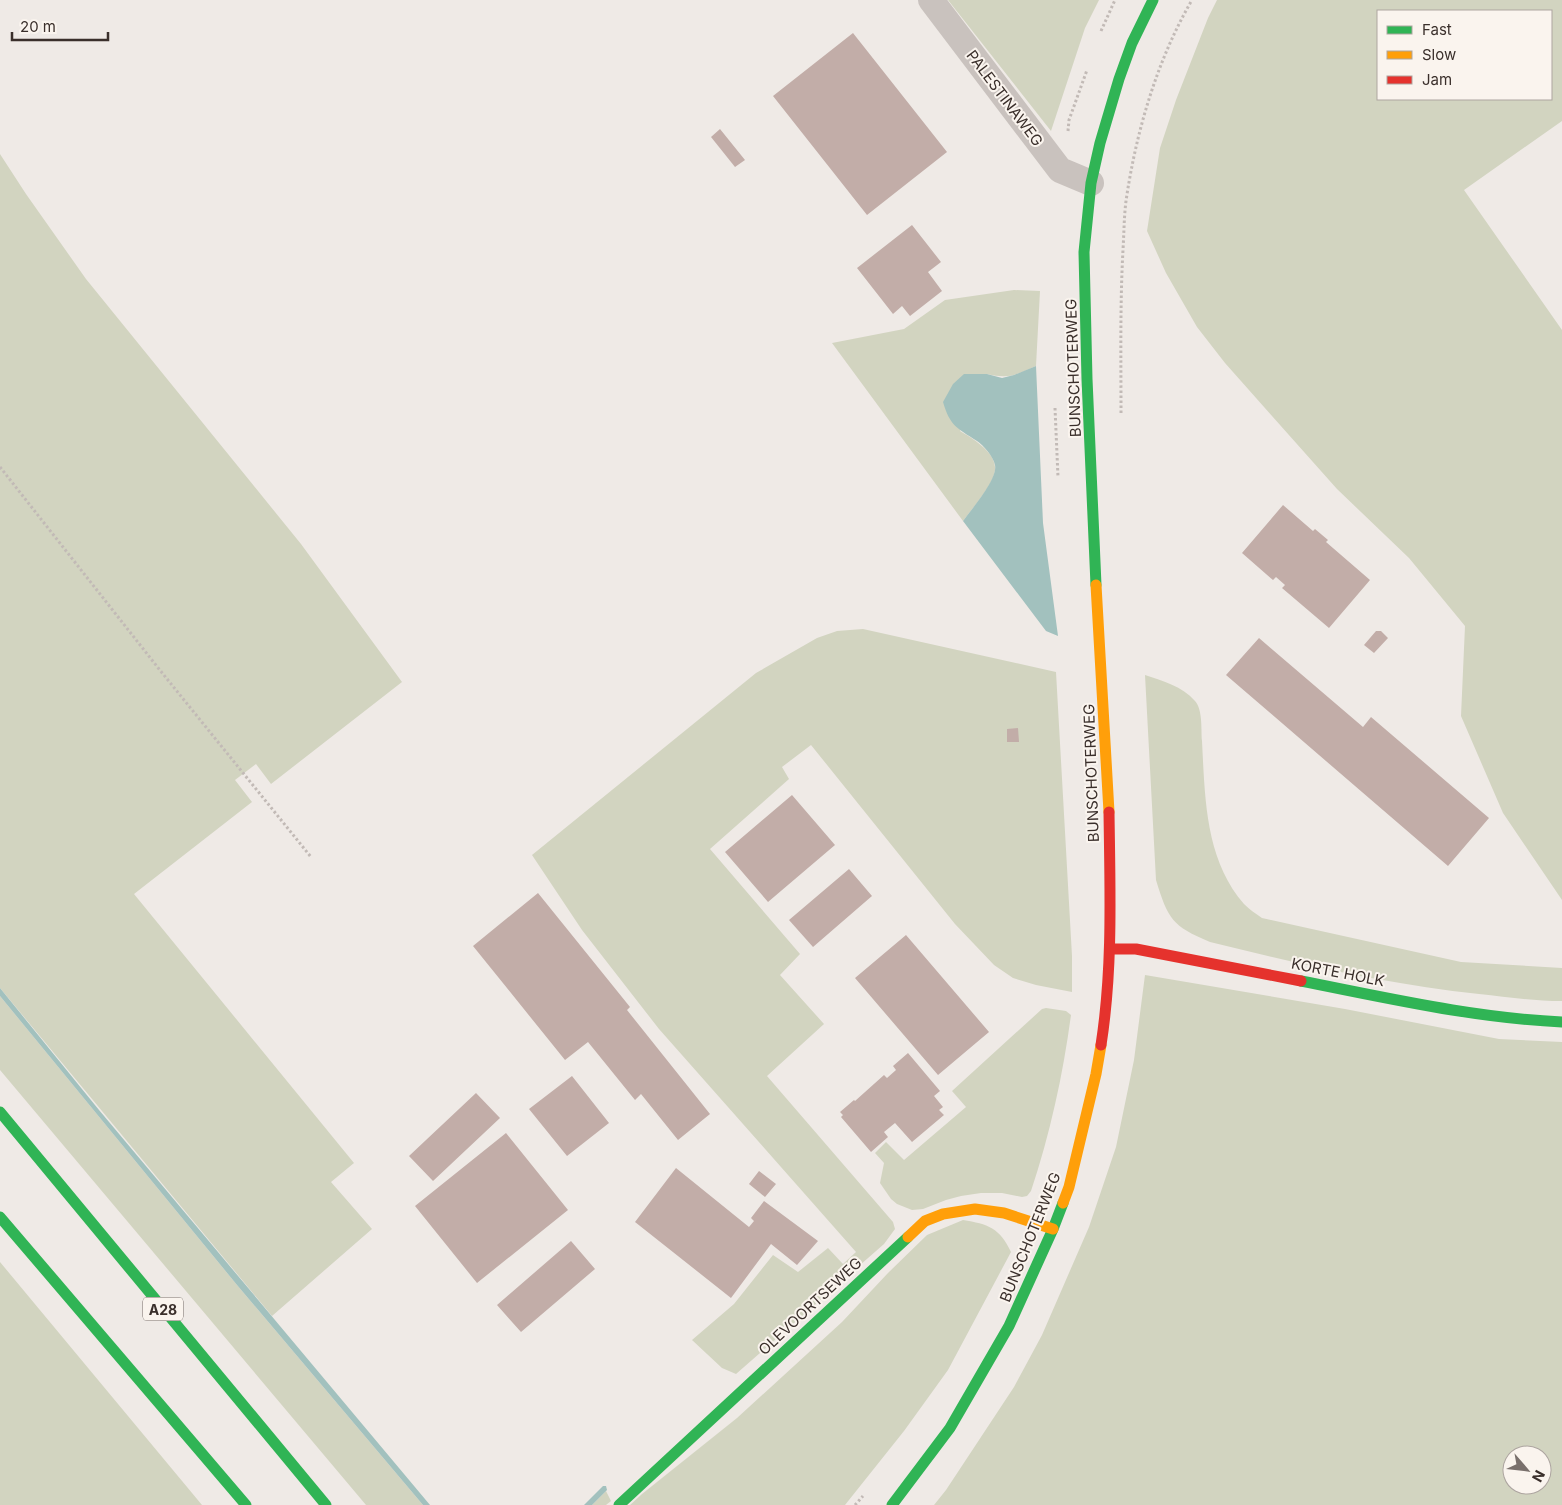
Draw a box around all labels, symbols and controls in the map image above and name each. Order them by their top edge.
scale bar [12,10,109,42]
legend [1377,10,1552,100]
text: 20 m [20,17,56,36]
text: Fast [1422,20,1452,39]
text: Slow [1422,45,1456,64]
street label: PALESTINAWEG [963,46,1047,150]
text: Jam [1422,70,1452,89]
street label: BUNSCHOTERWEG [1061,299,1085,437]
street label: BUNSCHOTERWEG [1079,704,1103,842]
street label: KORTE HOLK [1290,954,1386,990]
street label: BUNSCHOTERWEG [995,1169,1065,1305]
street label: OLEVOORTSEWEG [754,1253,866,1359]
road number: A28 [143,1298,183,1320]
north arrow [1502,1445,1552,1495]
text: N [1529,1468,1549,1485]

